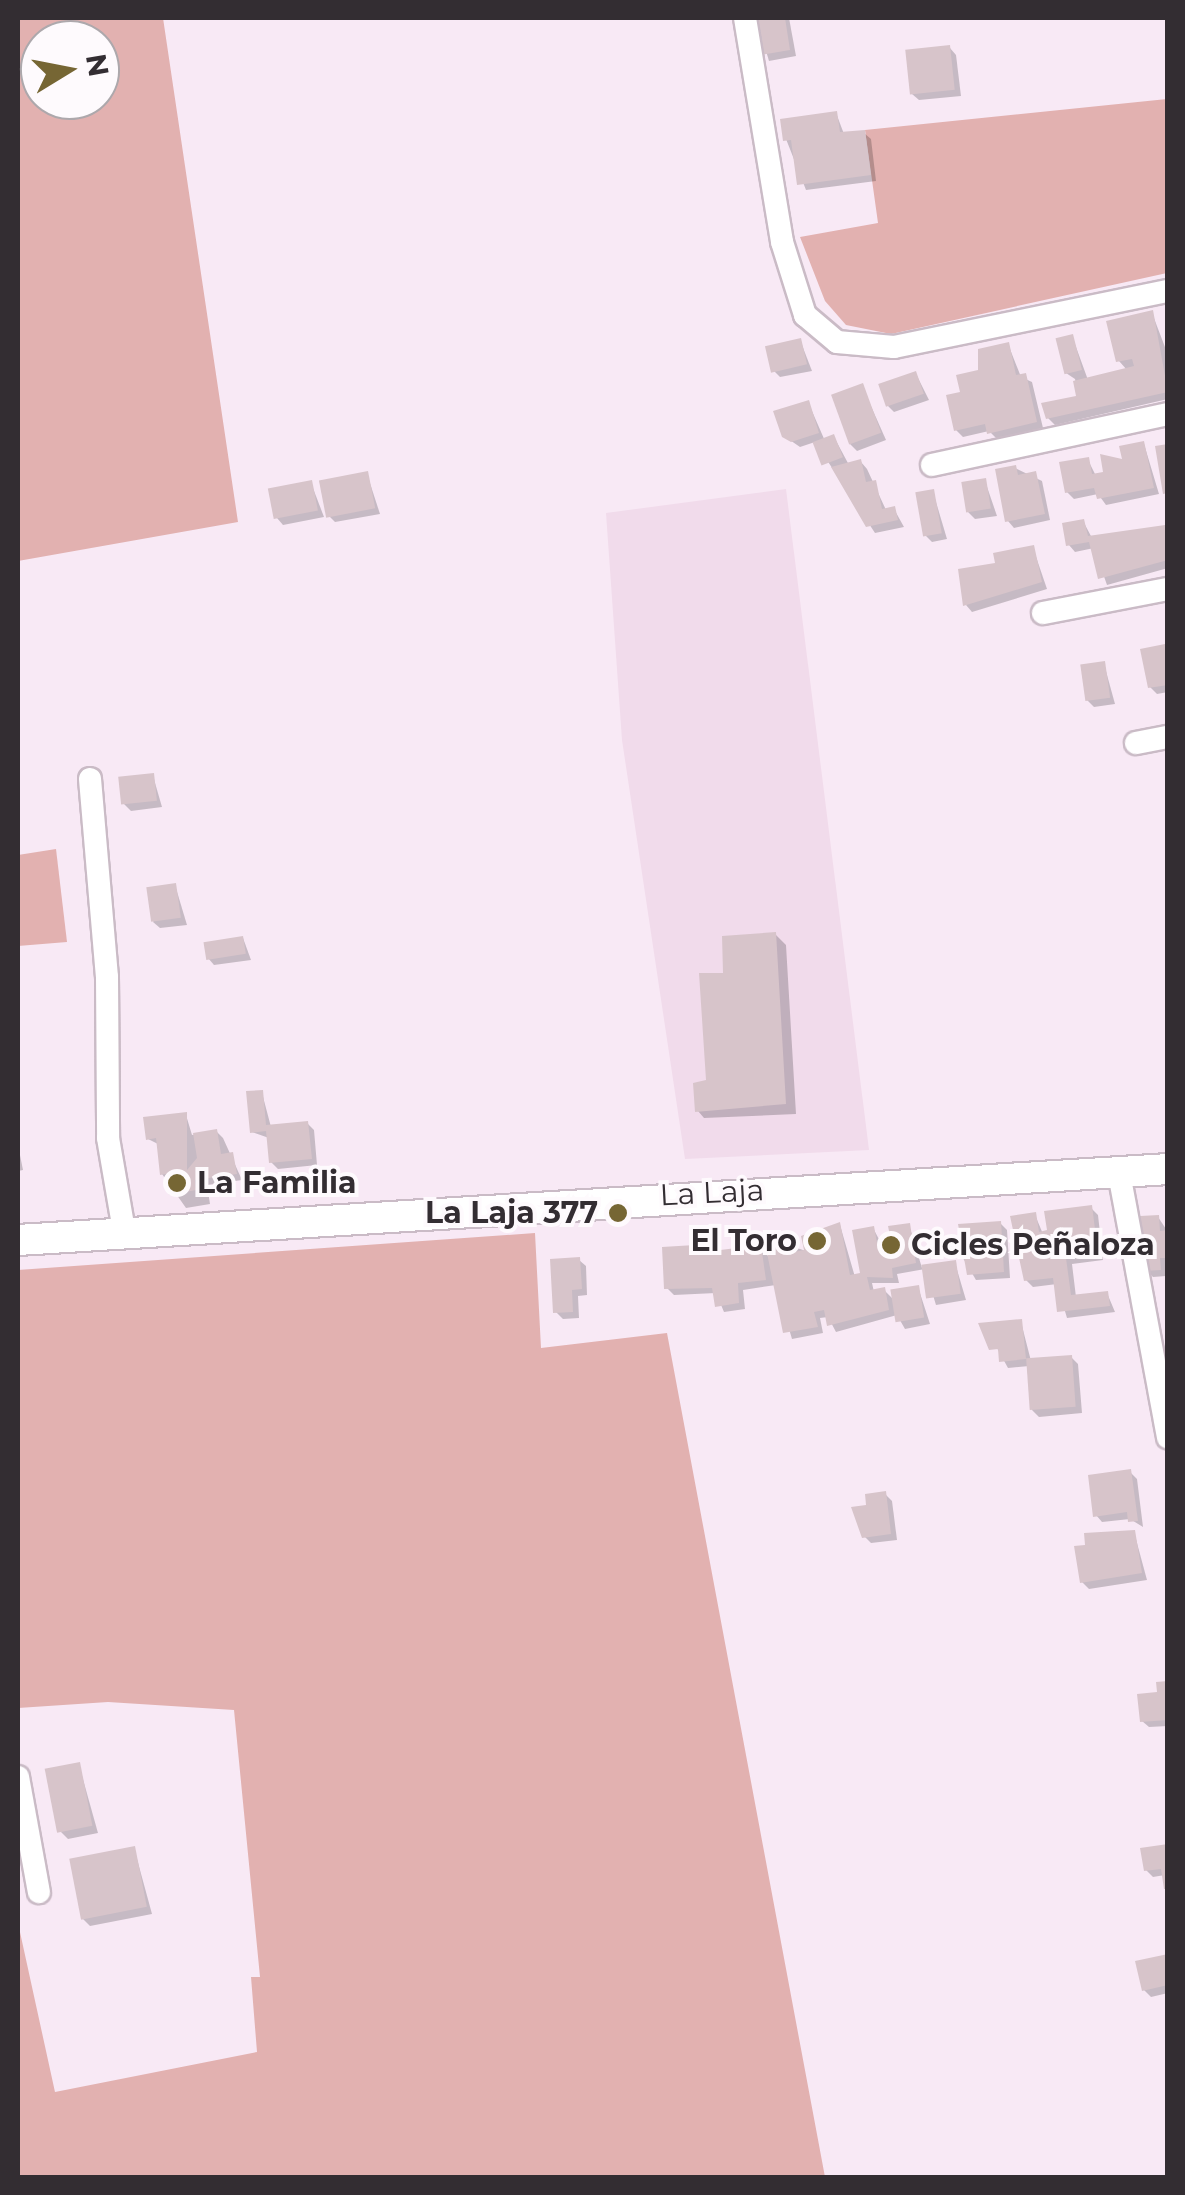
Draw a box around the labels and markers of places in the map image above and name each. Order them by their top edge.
place label: La Familia [197,1165,357,1201]
marker: La Familia [166,1172,188,1194]
place label: La Laja 377 [425,1195,598,1231]
marker: La Laja 377 [607,1202,629,1224]
place label: El Toro [690,1223,797,1259]
place label: Cicles Peñaloza [911,1227,1155,1263]
marker: El Toro [806,1230,828,1252]
marker: Cicles Peñaloza [880,1234,902,1256]

